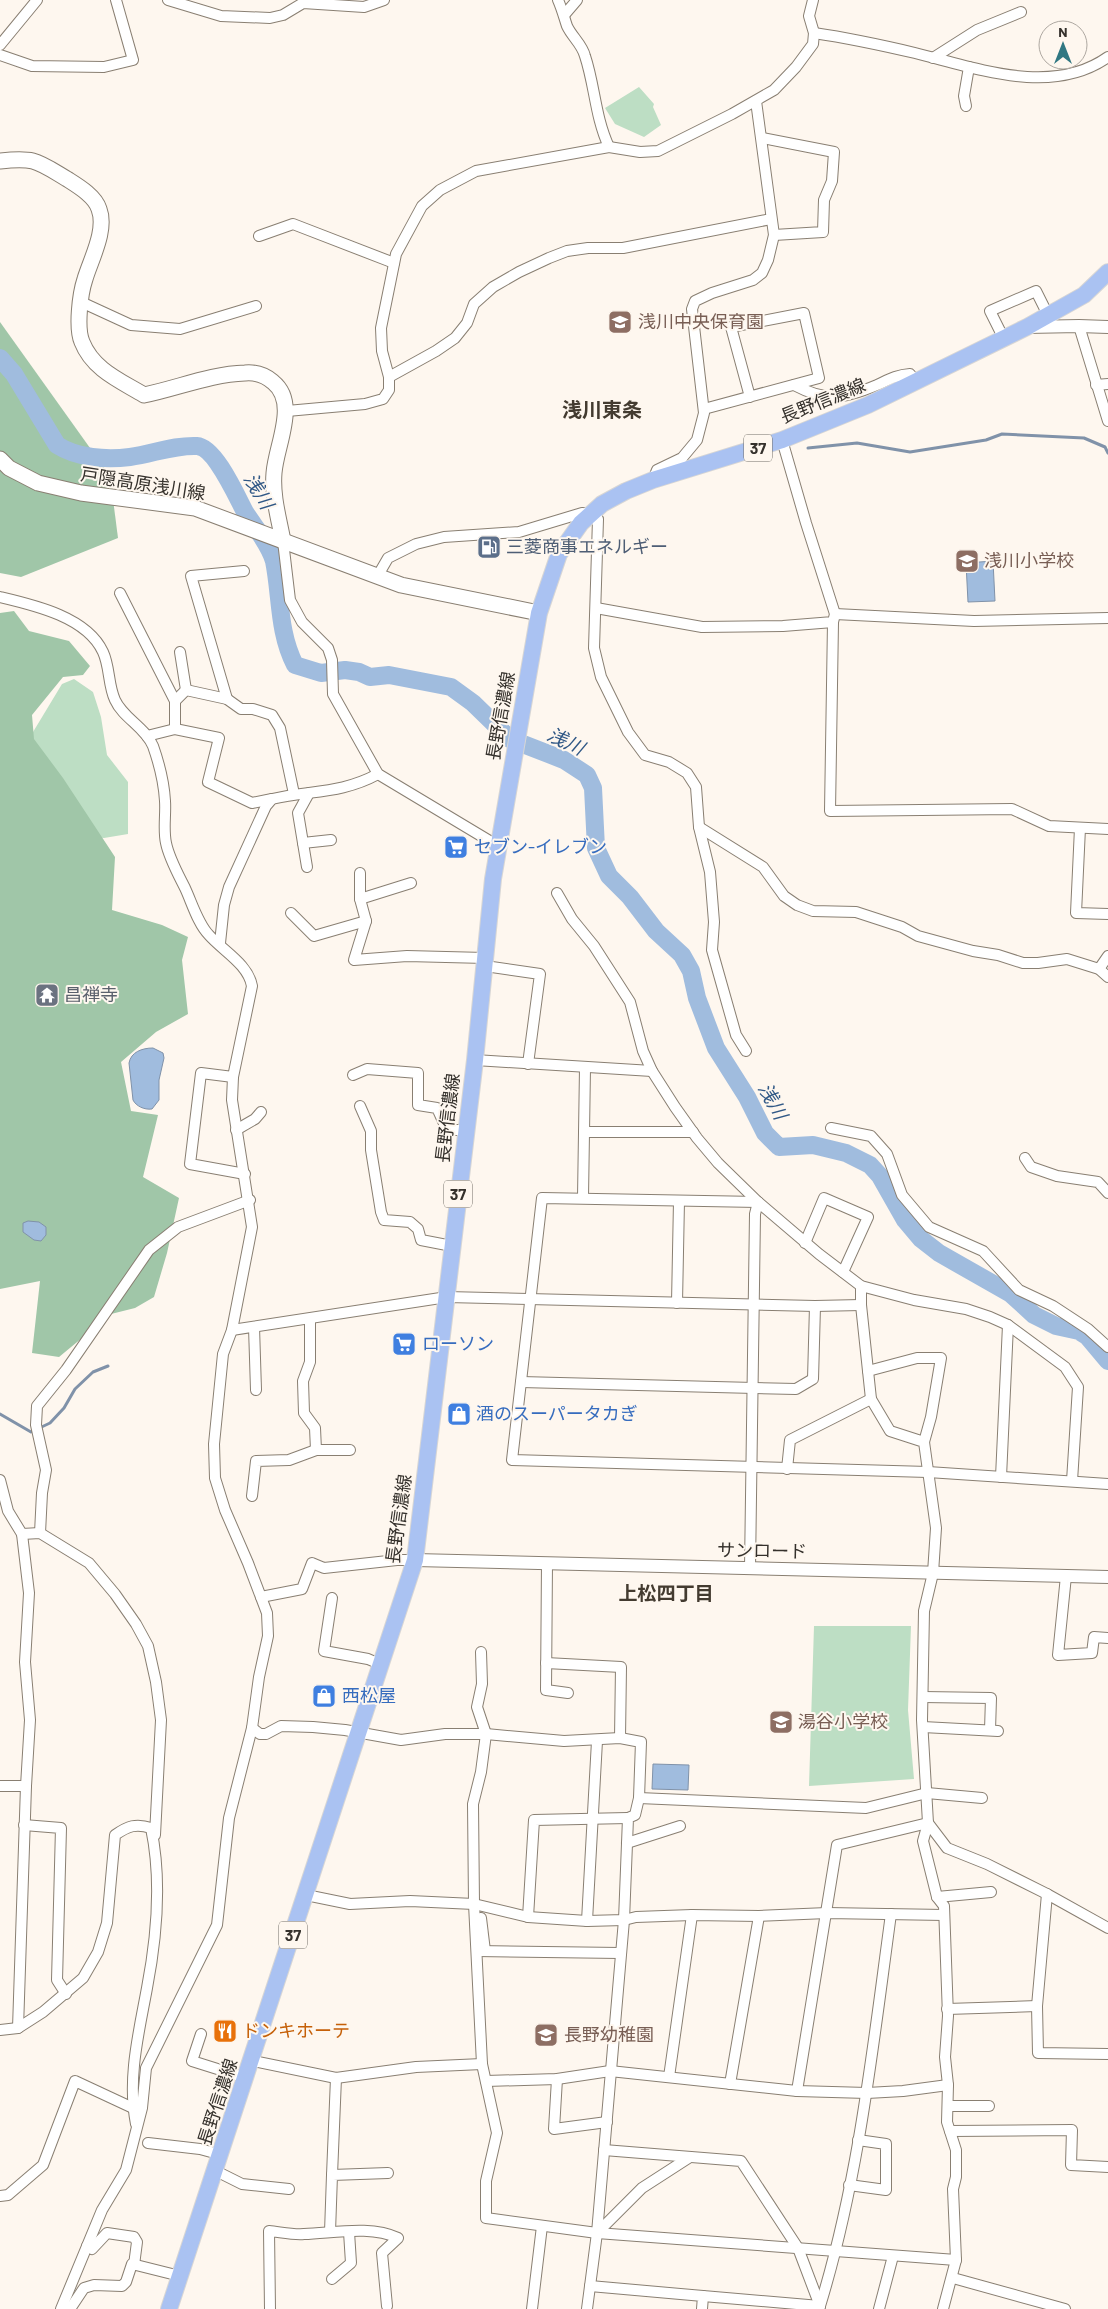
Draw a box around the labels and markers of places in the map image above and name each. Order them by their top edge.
school or university icon: 浅川中央保育園 [607,309,633,335]
place label: 浅川中央保育園 [638,310,764,332]
fuel station icon: 三菱商事エネルギー [476,534,502,560]
place label: 三菱商事エネルギー [506,535,668,557]
school or university icon: 浅川小学校 [954,548,980,574]
place label: 浅川小学校 [984,549,1074,571]
supermarket icon: セブン-イレブン [443,834,469,860]
place label: セブン-イレブン [474,835,607,857]
temple icon: 昌禅寺 [34,982,60,1008]
place label: 昌禅寺 [64,983,118,1005]
supermarket icon: ローソン [391,1331,417,1357]
place label: ローソン [422,1332,494,1354]
shop icon: 酒のスーパータカぎ [446,1401,472,1427]
place label: 酒のスーパータカぎ [476,1402,638,1424]
shop icon: 西松屋 [311,1683,337,1709]
place label: 西松屋 [342,1684,396,1706]
school or university icon: 湯谷小学校 [768,1709,794,1735]
place label: 湯谷小学校 [798,1710,888,1732]
restaurant icon: ドンキホーテ [212,2018,238,2044]
place label: ドンキホーテ [242,2019,350,2041]
school or university icon: 長野幼稚園 [533,2022,559,2048]
place label: 長野幼稚園 [564,2023,654,2045]

